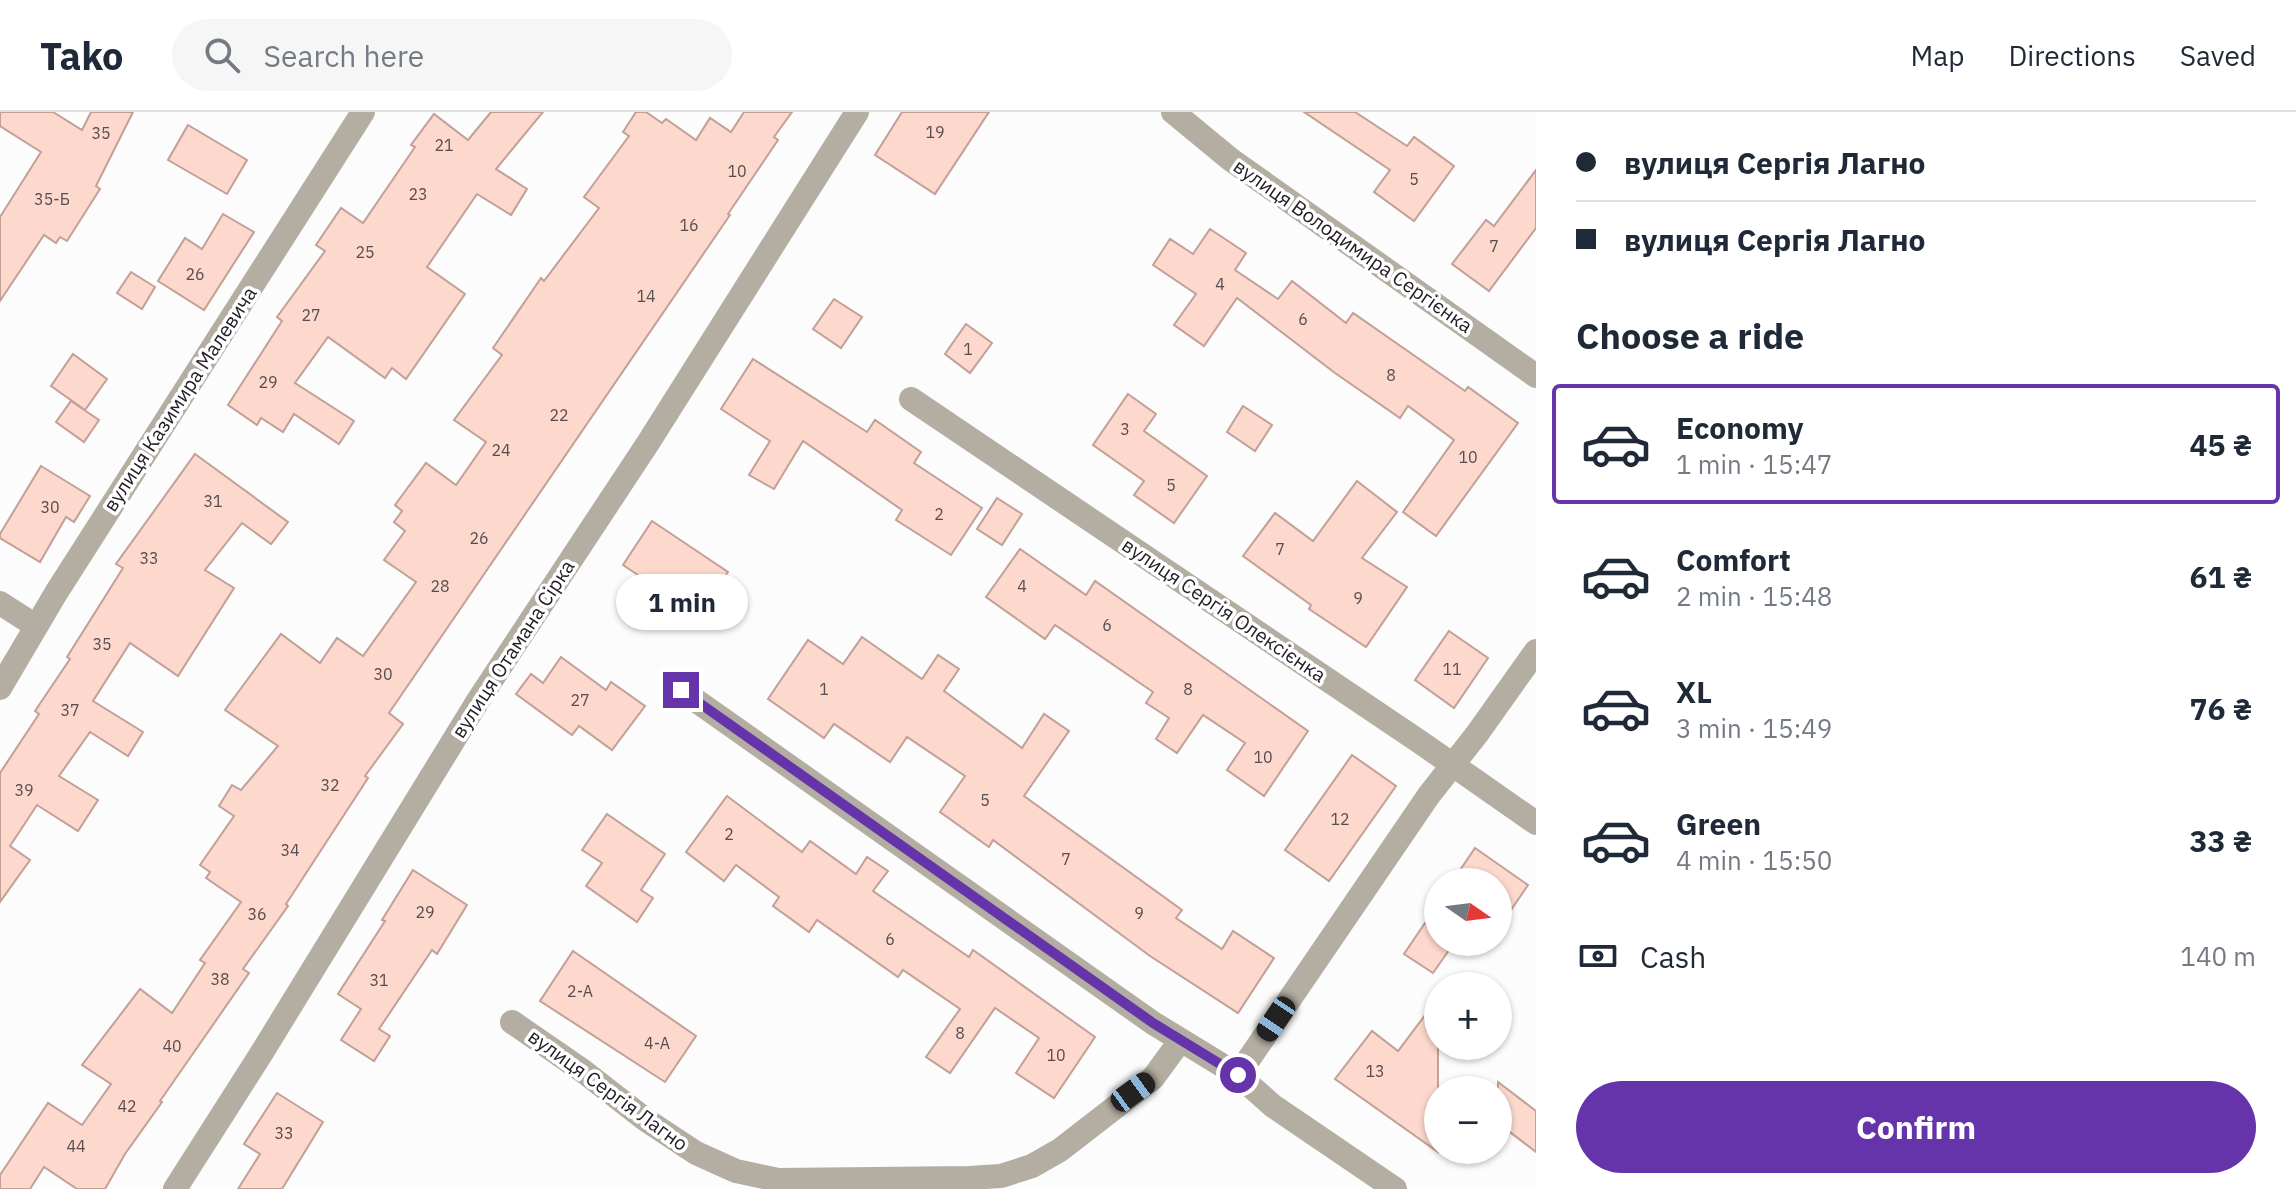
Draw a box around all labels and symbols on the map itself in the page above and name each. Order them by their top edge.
house number: 19 [925,122,945,142]
house number: 35 [91,123,111,143]
house number: 21 [434,135,454,155]
street label: вулиця Володимира Сергієнка [1228,152,1479,339]
house number: 10 [727,161,747,181]
house number: 5 [1409,169,1419,189]
house number: 23 [408,184,428,204]
house number: 35-Б [34,189,70,209]
house number: 16 [679,215,699,235]
house number: 7 [1489,236,1499,256]
house number: 25 [355,242,375,262]
house number: 26 [185,264,205,284]
house number: 4 [1215,274,1225,294]
street label: вулиця Казимира Малевича [97,281,263,516]
house number: 14 [636,286,656,306]
house number: 27 [301,305,321,325]
house number: 6 [1298,309,1308,329]
house number: 1 [963,339,973,359]
house number: 8 [1386,365,1396,385]
house number: 29 [258,372,278,392]
house number: 22 [549,405,569,425]
house number: 3 [1120,419,1130,439]
house number: 24 [491,440,511,460]
house number: 10 [1458,447,1478,467]
house number: 5 [1166,475,1176,495]
house number: 31 [203,491,223,511]
house number: 30 [40,497,60,517]
house number: 2 [934,504,944,524]
house number: 26 [469,528,489,548]
street label: вулиця Сергія Олексієнка [1117,531,1332,688]
house number: 7 [1275,539,1285,559]
house number: 33 [139,548,159,568]
street label: вулиця Отамана Сірка [445,554,581,743]
callout: 1 min [615,574,747,630]
house number: 28 [430,576,450,596]
house number: 4 [1017,576,1027,596]
house number: 9 [1353,588,1363,608]
house number: 6 [1102,615,1112,635]
house number: 35 [92,634,112,654]
house number: 11 [1442,659,1462,679]
house number: 30 [373,664,393,684]
route end [663,672,699,708]
house number: 1 [819,679,829,699]
house number: 8 [1183,679,1193,699]
house number: 27 [570,690,590,710]
house number: 37 [60,700,80,720]
house number: 10 [1253,747,1273,767]
house number: 32 [320,775,340,795]
house number: 39 [14,780,34,800]
house number: 5 [980,790,990,810]
house number: 12 [1330,809,1350,829]
house number: 2 [724,824,734,844]
house number: 34 [280,840,300,860]
house number: 7 [1061,849,1071,869]
north arrow [1424,868,1512,956]
house number: 29 [415,902,435,922]
house number: 9 [1134,903,1144,923]
house number: 36 [247,904,267,924]
house number: 6 [885,929,895,949]
house number: 38 [210,969,230,989]
house number: 31 [369,970,389,990]
house number: 2-А [567,981,593,1001]
car [1253,992,1299,1046]
street label: вулиця Сергія Лагно [523,1022,694,1157]
house number: 8 [955,1023,965,1043]
house number: 4-А [644,1033,670,1053]
house number: 40 [162,1036,182,1056]
house number: 10 [1046,1045,1066,1065]
route start [1220,1057,1256,1093]
house number: 13 [1365,1061,1385,1081]
car [1107,1068,1159,1116]
house number: 42 [117,1096,137,1116]
house number: 33 [274,1123,294,1143]
house number: 44 [66,1136,86,1156]

